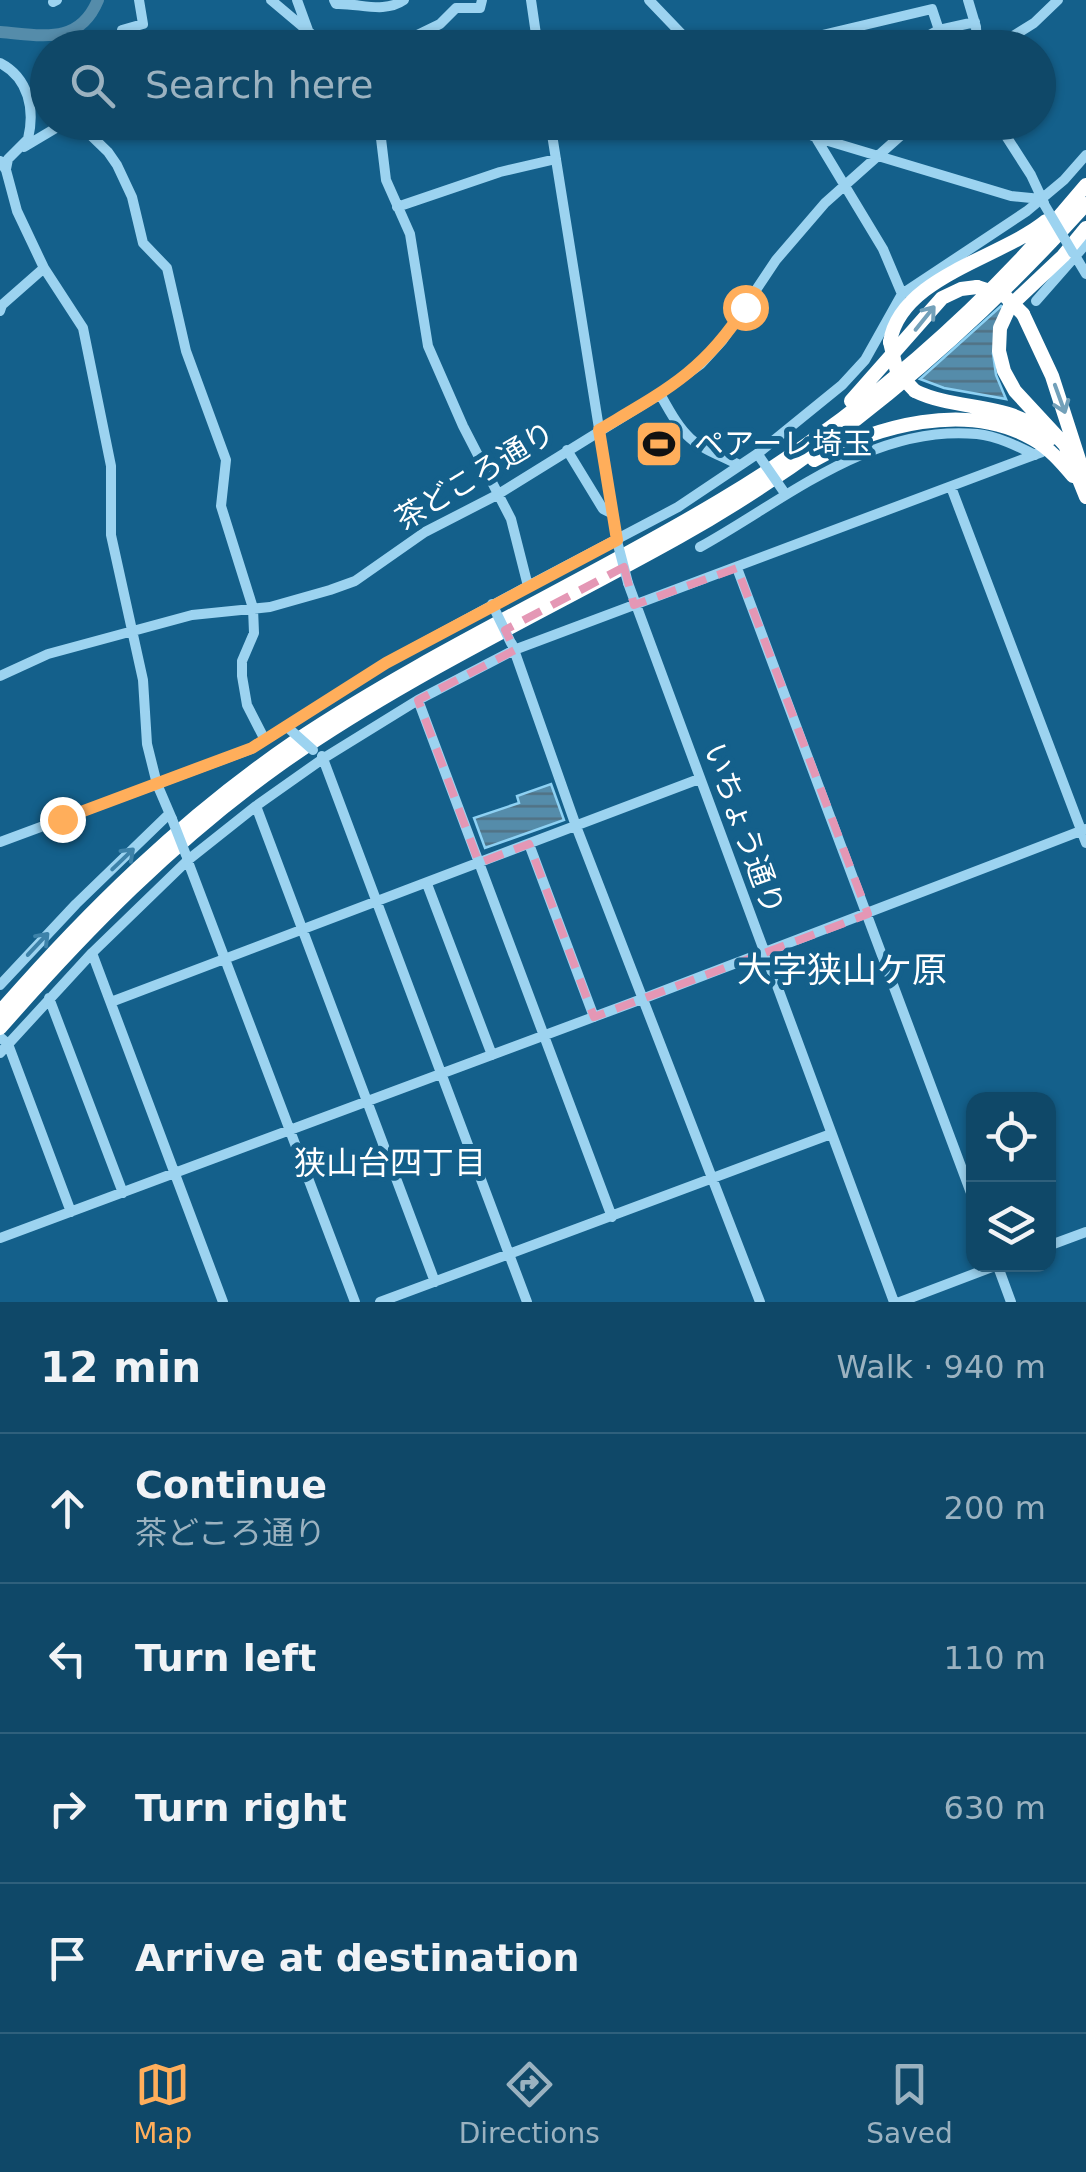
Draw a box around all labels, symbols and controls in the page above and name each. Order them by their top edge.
search box [30,30,1056,140]
icon: search [65,58,120,113]
text: Search here [145,63,373,107]
route start [723,285,769,331]
one-way arrow [914,305,936,331]
one-way arrow [1053,384,1071,414]
street label: 茶どころ通り [389,414,561,537]
sports icon: ペアーレ埼玉 [633,418,685,470]
place label: ペアーレ埼玉 [694,426,872,461]
street label: いちょう通り [697,738,792,919]
route end [40,797,86,843]
one-way arrow [110,847,134,871]
one-way arrow [26,933,50,957]
district label: 大字狭山ケ原 [737,950,947,990]
map controls [966,1092,1056,1272]
button: locate [966,1092,1056,1182]
district label: 狭山台四丁目 [294,1144,486,1182]
button: layers [966,1182,1056,1272]
text: 12 min [40,1343,201,1392]
text: Walk · 940 m [836,1348,1046,1386]
text: Continue [135,1463,327,1507]
icon: ahead [40,1481,95,1536]
text: 200 m [944,1489,1046,1527]
text: 茶どころ通り [135,1514,326,1552]
icon: left [40,1631,95,1686]
text: Turn left [135,1636,316,1680]
text: 110 m [944,1639,1046,1677]
icon: right [40,1781,95,1836]
text: Turn right [135,1786,347,1830]
text: 630 m [944,1789,1046,1827]
icon: arrive [40,1931,95,1986]
text: Arrive at destination [135,1936,580,1980]
tab: Map [133,2057,192,2150]
tab: Directions [459,2057,600,2150]
tab: Saved [866,2057,953,2150]

